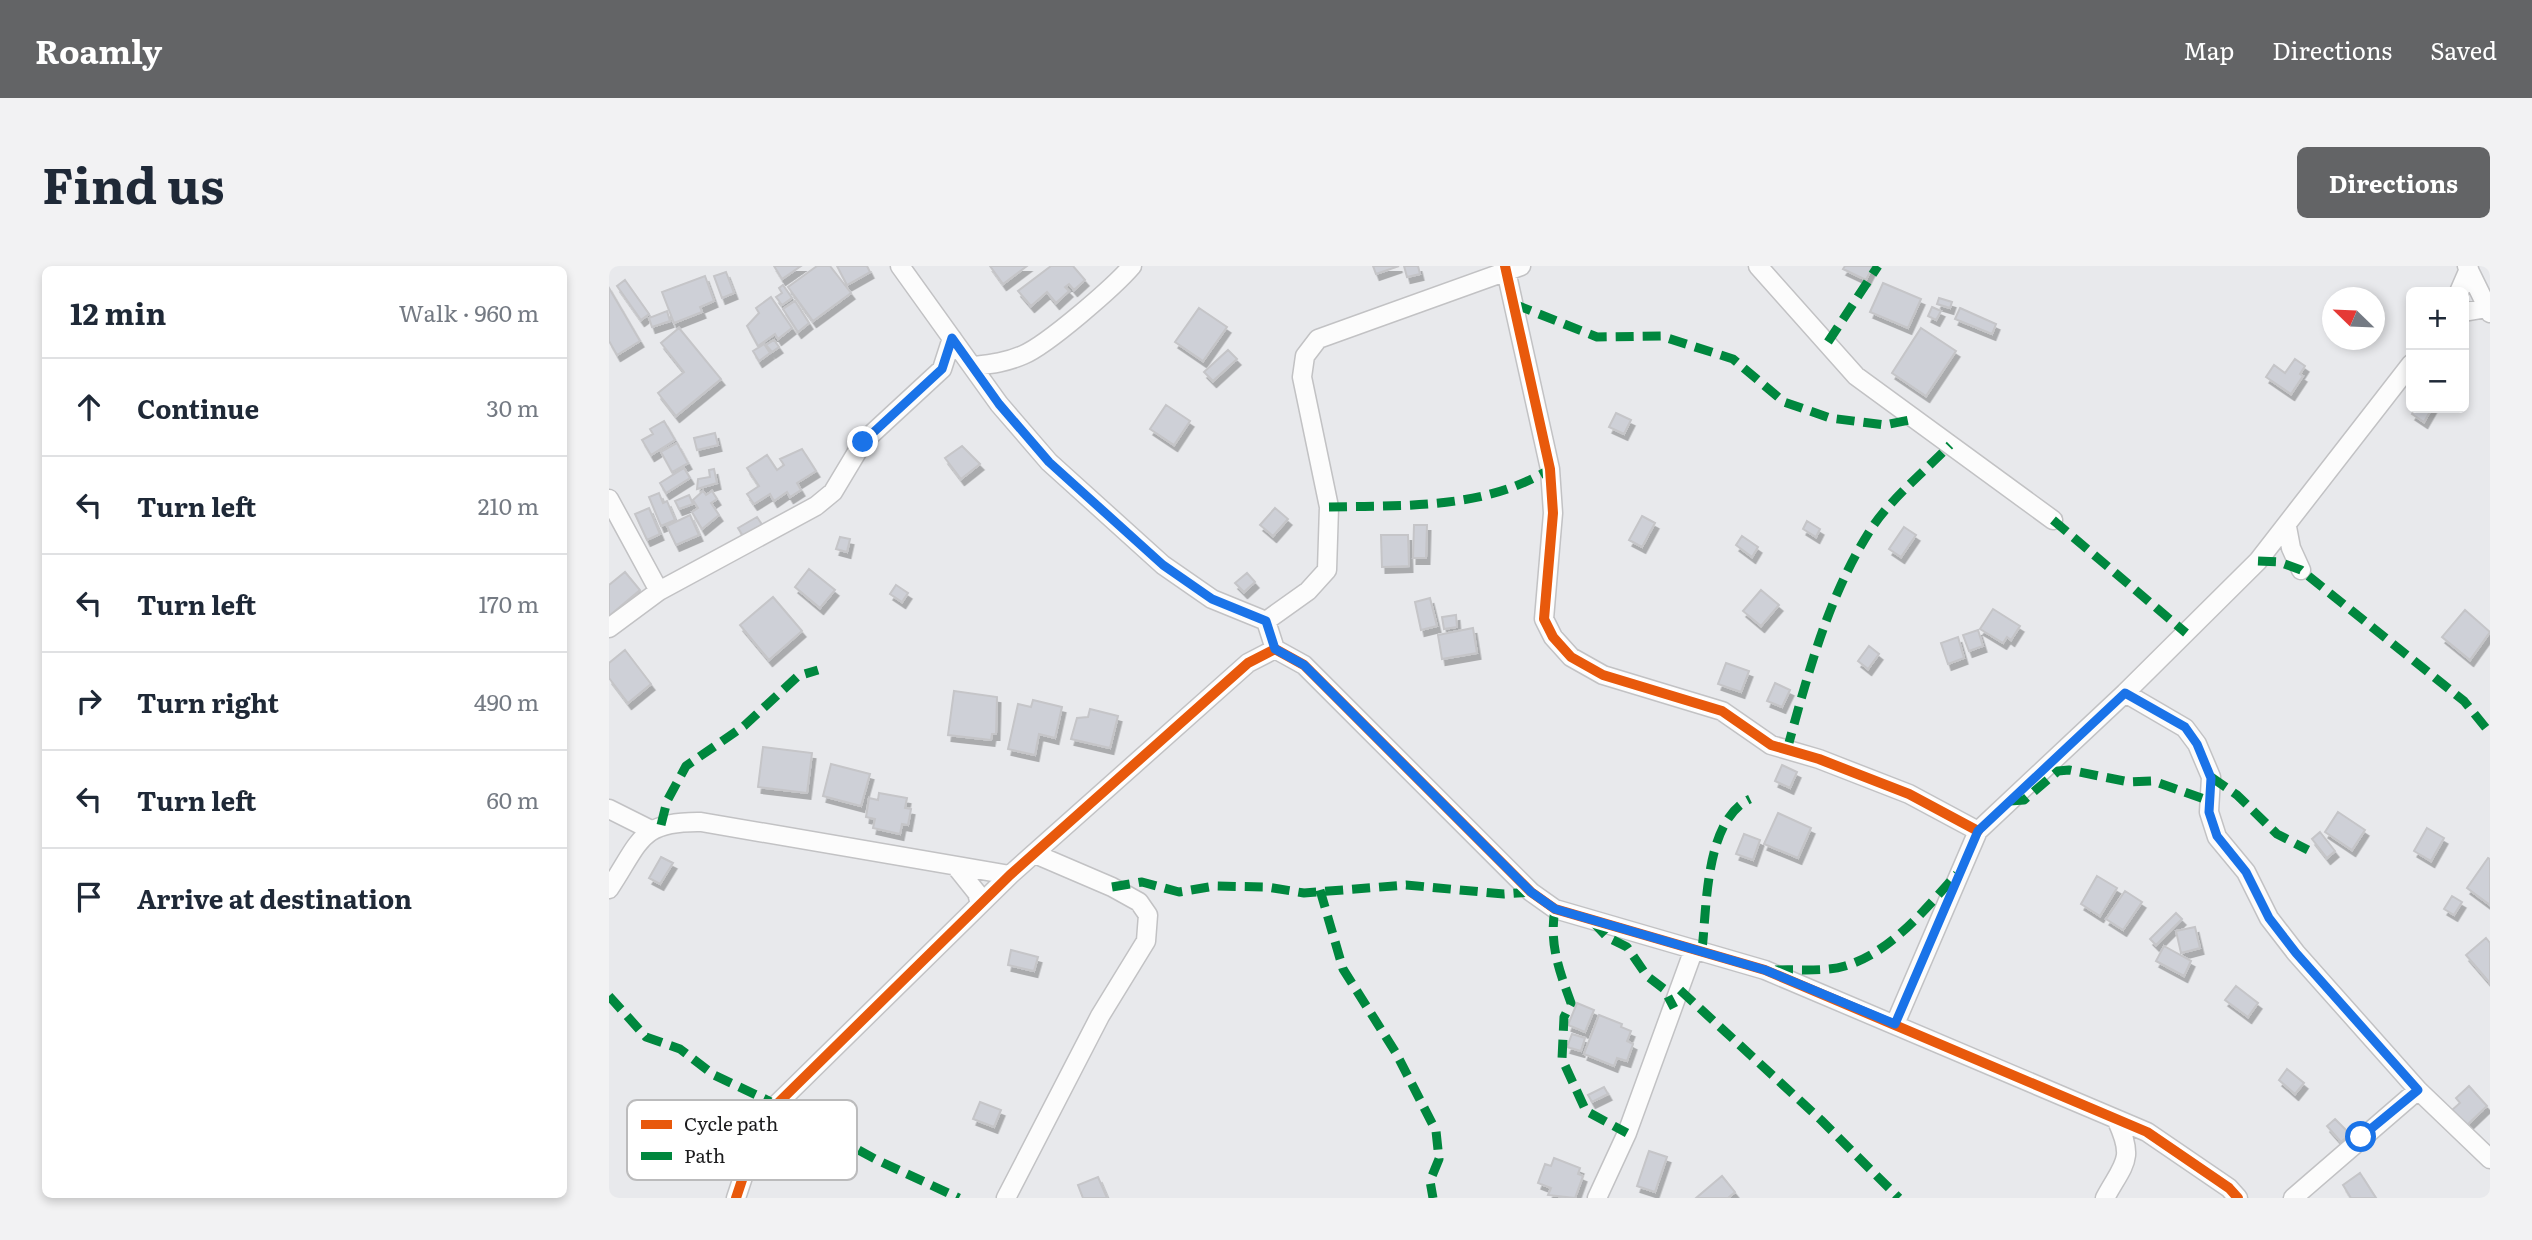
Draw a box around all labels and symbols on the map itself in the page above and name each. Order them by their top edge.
north arrow [2322,287,2385,350]
route end [847,426,878,457]
legend [627,1100,857,1180]
text: Cycle path [684,1109,778,1137]
route start [2345,1121,2376,1152]
text: Path [684,1141,725,1169]

